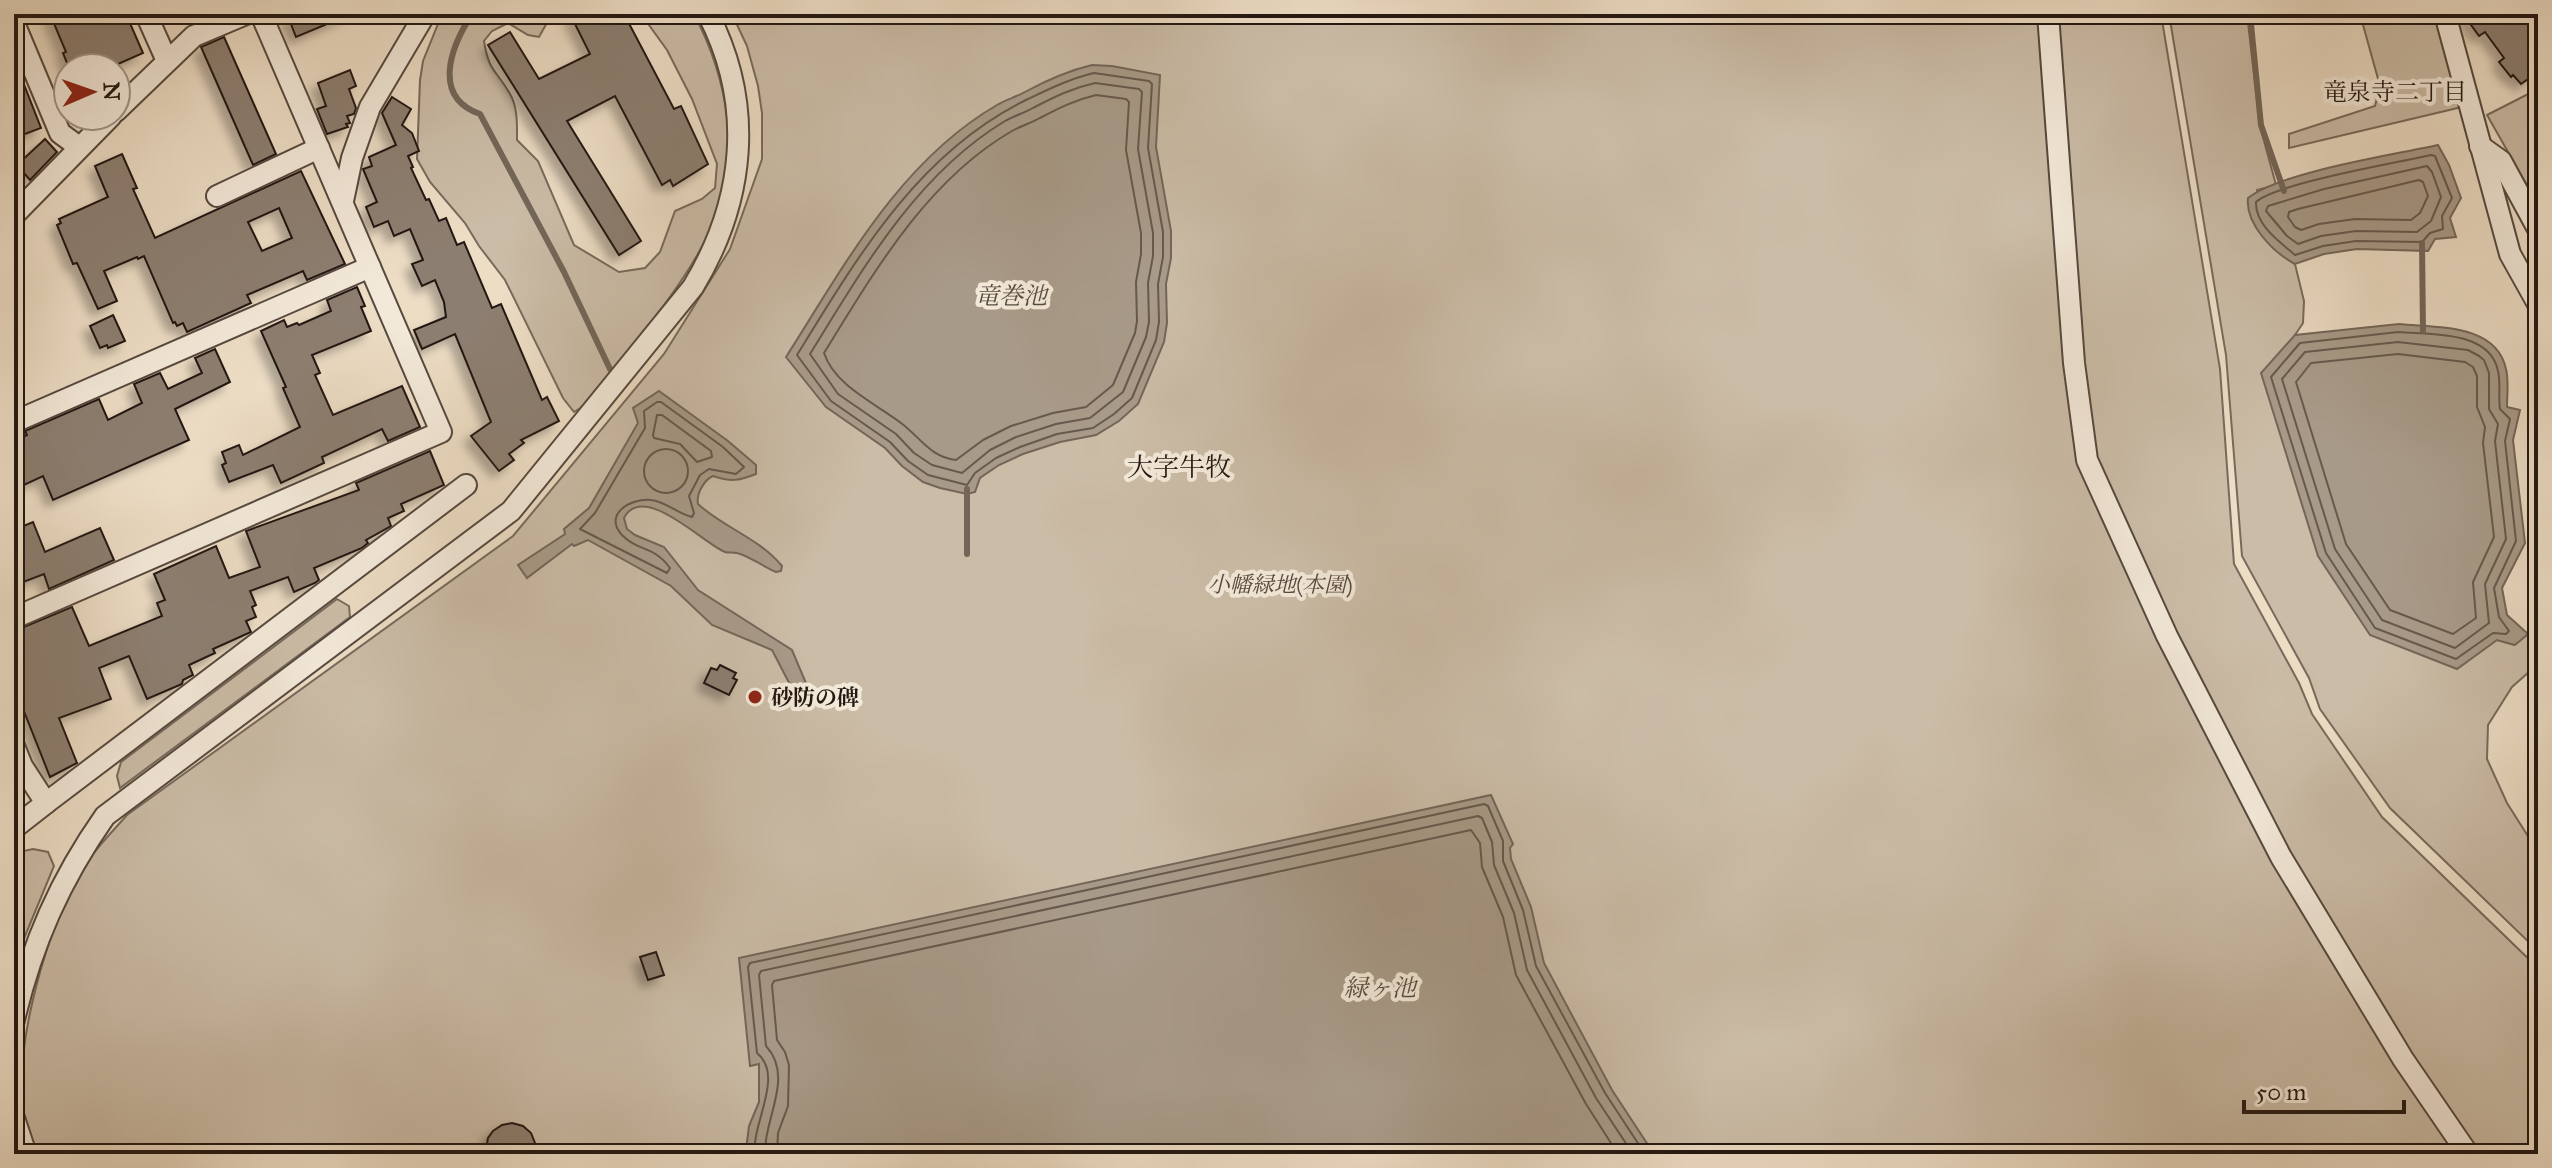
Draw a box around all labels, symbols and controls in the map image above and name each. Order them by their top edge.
north arrow [52,52,132,132]
district label: 竜泉寺二丁目 [2323,77,2467,107]
text: N [98,82,125,101]
water label: 竜巻池 [975,281,1050,311]
district label: 大字牛牧 [1127,451,1231,483]
park label: 小幡緑地(本園) [1208,571,1352,598]
place label: 砂防の碑 [771,684,859,711]
marker: 砂防の碑 [746,688,764,706]
water label: 緑ヶ池 [1344,973,1419,1003]
scale bar [2244,1064,2404,1114]
text: 50 m [2256,1077,2306,1107]

